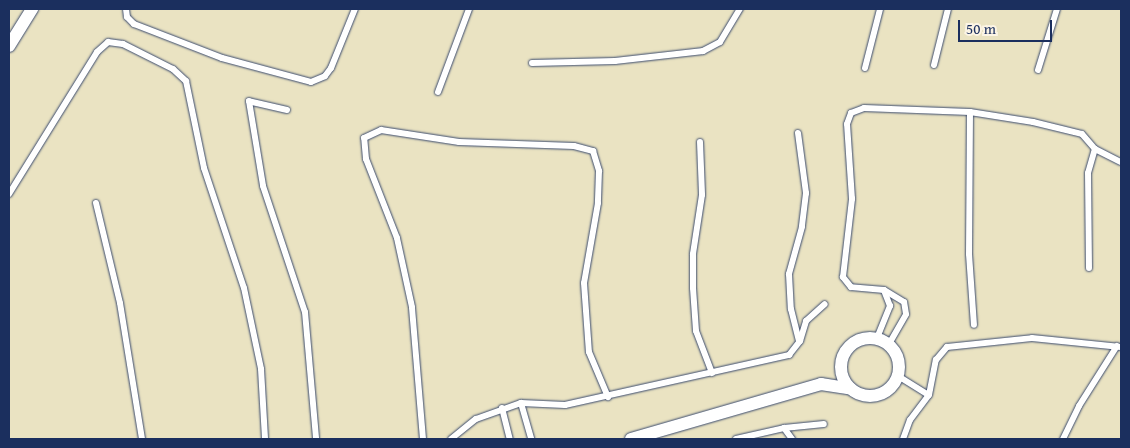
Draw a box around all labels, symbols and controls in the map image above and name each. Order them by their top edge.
scale bar [960,10,1054,42]
text: 50 m [966,18,996,39]

